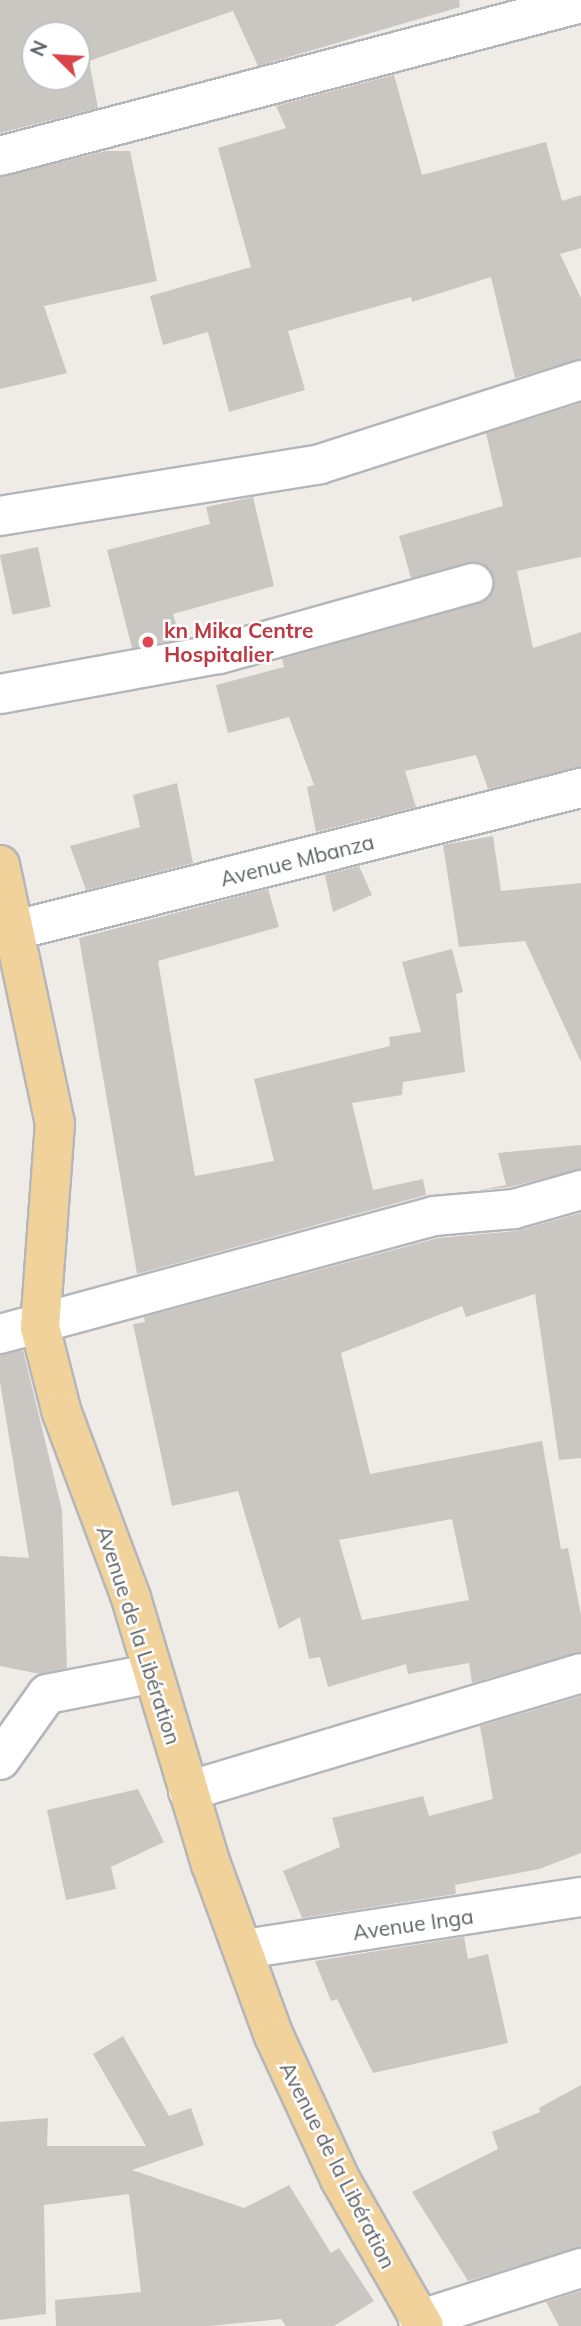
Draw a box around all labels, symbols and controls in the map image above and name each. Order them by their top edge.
north arrow [21,21,91,91]
text: N [25,37,53,60]
place label: kn Mika Centre Hospitalier [164,617,313,667]
marker: kn Mika Centre Hospitalier [138,632,158,652]
street label: Avenue Mbanza [218,829,376,891]
street label: Avenue de la Libération [92,1522,186,1748]
street label: Avenue Inga [351,1903,475,1945]
street label: Avenue de la Libération [275,2058,401,2272]

